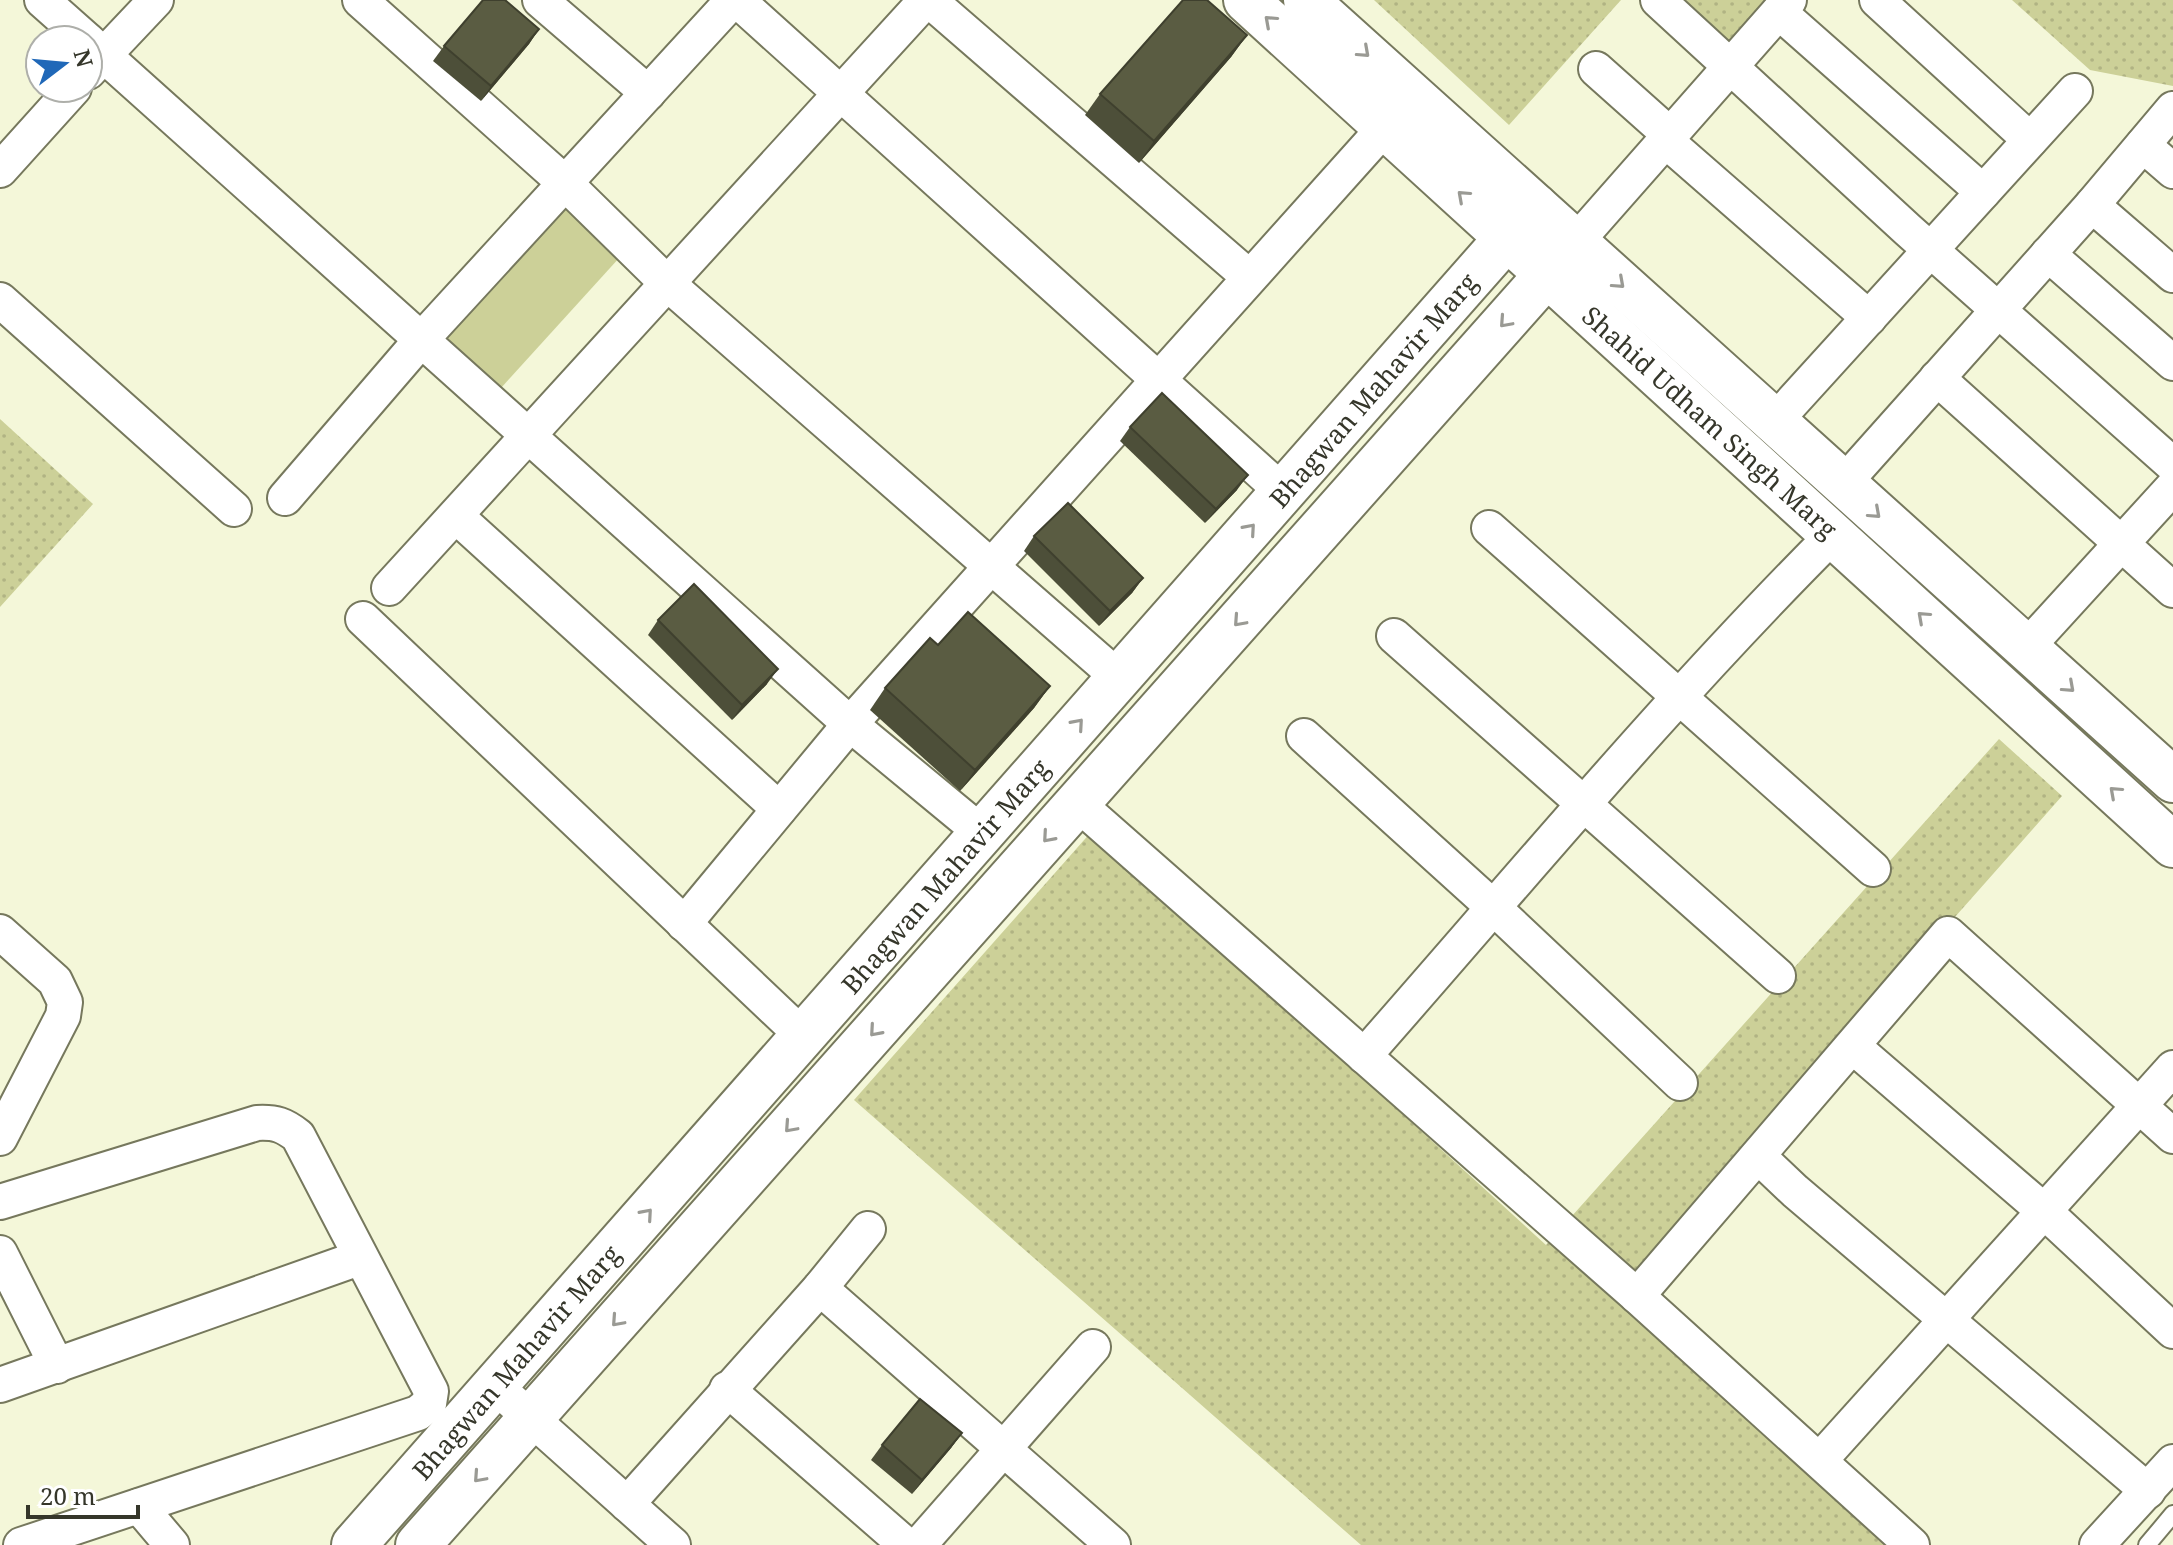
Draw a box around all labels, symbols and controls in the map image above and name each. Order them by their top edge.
one-way arrow [1265,16,1279,31]
north arrow [24,24,104,104]
one-way arrow [1355,43,1370,57]
text: N [67,46,101,71]
one-way arrow [1457,191,1472,206]
street label: Bhagwan Mahavir Marg [1261,265,1485,515]
one-way arrow [1610,273,1625,288]
street label: Shahid Udham Singh Marg [1575,298,1845,546]
one-way arrow [1500,313,1514,328]
one-way arrow [1866,503,1881,518]
one-way arrow [1240,524,1255,539]
one-way arrow [1234,612,1249,627]
one-way arrow [1918,612,1933,626]
one-way arrow [2059,677,2074,691]
one-way arrow [1068,719,1083,734]
street label: Bhagwan Mahavir Marg [833,751,1057,1001]
one-way arrow [2110,788,2125,802]
one-way arrow [1043,827,1057,842]
one-way arrow [871,1022,885,1037]
one-way arrow [785,1118,800,1133]
one-way arrow [637,1208,651,1223]
street label: Bhagwan Mahavir Marg [404,1237,628,1487]
one-way arrow [612,1312,627,1327]
one-way arrow [474,1467,489,1482]
scale bar [28,1469,138,1519]
text: 20 m [40,1479,96,1512]

